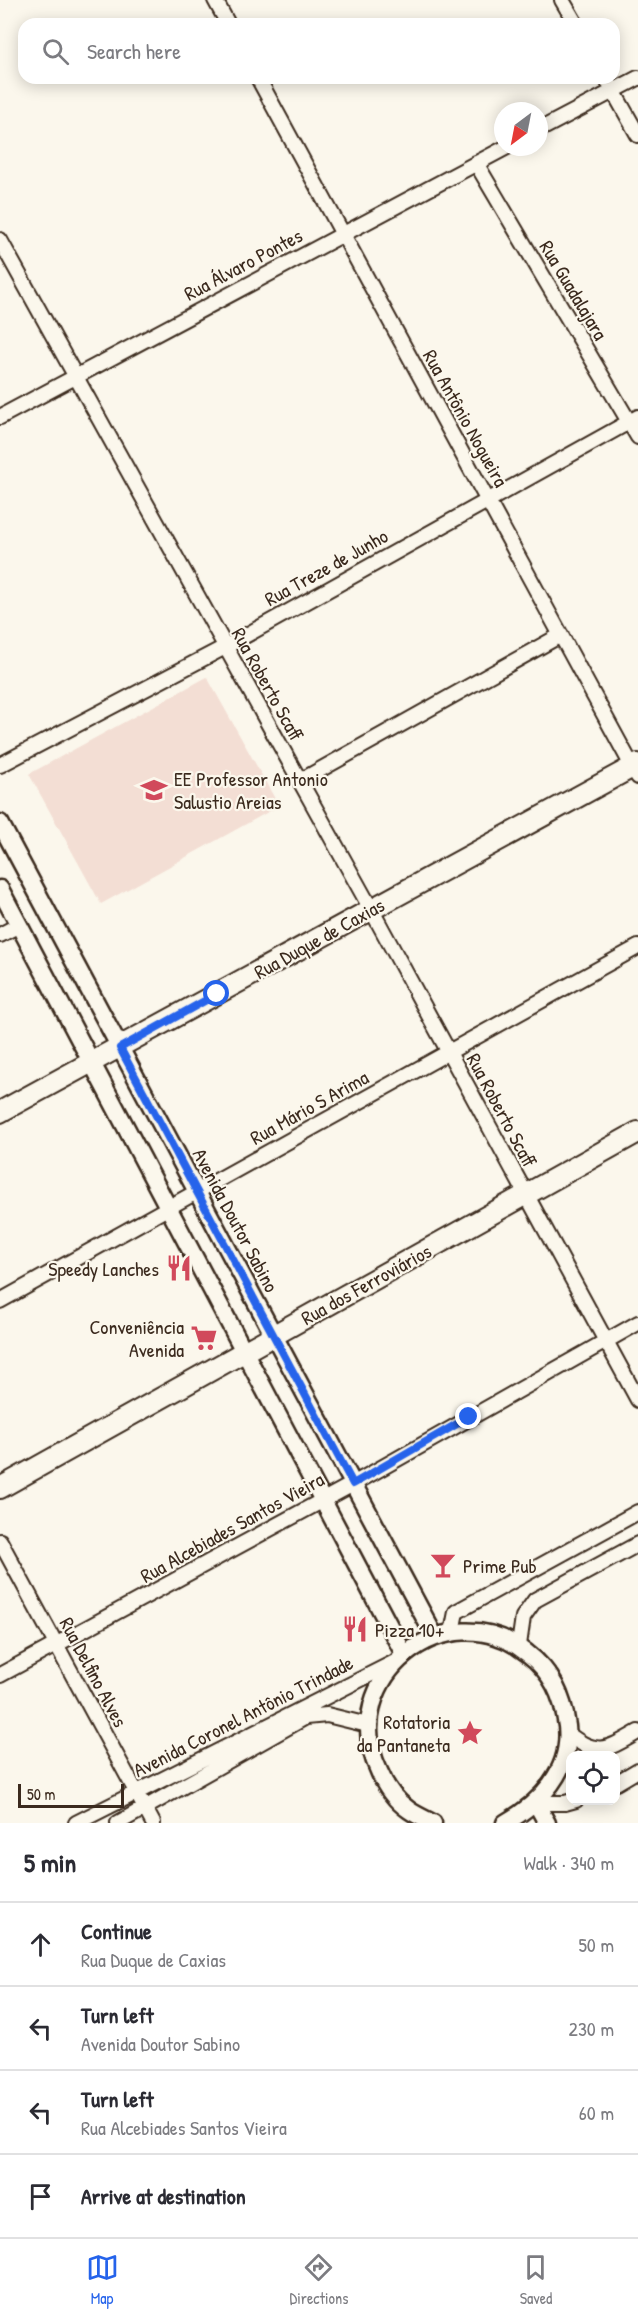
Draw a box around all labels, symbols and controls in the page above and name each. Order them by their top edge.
search box [18,18,620,84]
icon: search [39,35,72,68]
text: Search here [87,36,181,66]
north arrow [494,102,548,156]
street label: Rua Álvaro Pontes [179,221,307,306]
street label: Rua Guadalajara [534,235,614,345]
street label: Rua Antônio Nogueira [417,345,515,492]
street label: Rua Treze de Junho [260,522,392,612]
street label: Rua Roberto Scaff [226,623,310,746]
place label: EE Professor Antonio Salustio Areias [174,765,328,815]
school or university icon: EE Professor Antonio Salustio Areias [139,775,169,805]
street label: Rua Duque de Caxias [249,891,389,985]
route start [203,980,229,1006]
street label: Rua Roberto Scaff [461,1048,544,1172]
street label: Rua Mário S Arima [245,1063,373,1151]
street label: Avenida Doutor Sabino [187,1143,285,1297]
street label: Rua dos Ferroviários [296,1237,436,1331]
restaurant icon: Speedy Lanches [164,1253,194,1283]
place label: Speedy Lanches [48,1255,159,1282]
place label: Conveniência Avenida [89,1313,184,1363]
supermarket icon: Conveniência Avenida [189,1323,219,1353]
route end [455,1403,481,1429]
street label: Rua Alcebiades Santos Vieira [135,1465,329,1589]
bar icon: Prime Pub [428,1550,458,1580]
place label: Prime Pub [463,1552,537,1579]
street label: Rua Delfino Alves [54,1612,134,1732]
restaurant icon: Pizza 10+ [340,1614,370,1644]
place label: Pizza 10+ [375,1616,444,1643]
street label: Avenida Coronel Antônio Trindade [129,1649,357,1783]
place label: Rotatoria da Pantaneta [357,1708,450,1758]
place icon: Rotatoria da Pantaneta [455,1718,485,1748]
map controls [566,1751,620,1805]
button: locate [566,1751,620,1805]
scale bar [18,1781,124,1808]
text: 50 m [27,1783,56,1805]
text: 5 min [24,1845,76,1880]
text: Walk · 340 m [523,1849,614,1876]
text: Continue [81,1916,152,1946]
icon: ahead [24,1928,57,1961]
text: 50 m [578,1931,614,1958]
text: Rua Duque de Caxias [81,1946,226,1973]
text: Turn left [81,2000,154,2030]
icon: left [24,2012,57,2045]
text: 230 m [569,2015,614,2042]
text: Avenida Doutor Sabino [81,2030,240,2057]
text: Turn left [81,2084,154,2114]
icon: left [24,2096,57,2129]
text: 60 m [579,2099,614,2126]
text: Rua Alcebiades Santos Vieira [81,2114,287,2141]
icon: arrive [24,2180,57,2213]
text: Arrive at destination [81,2181,246,2211]
tab: Map [86,2251,119,2309]
tab: Directions [290,2251,348,2309]
tab: Saved [519,2251,552,2309]

